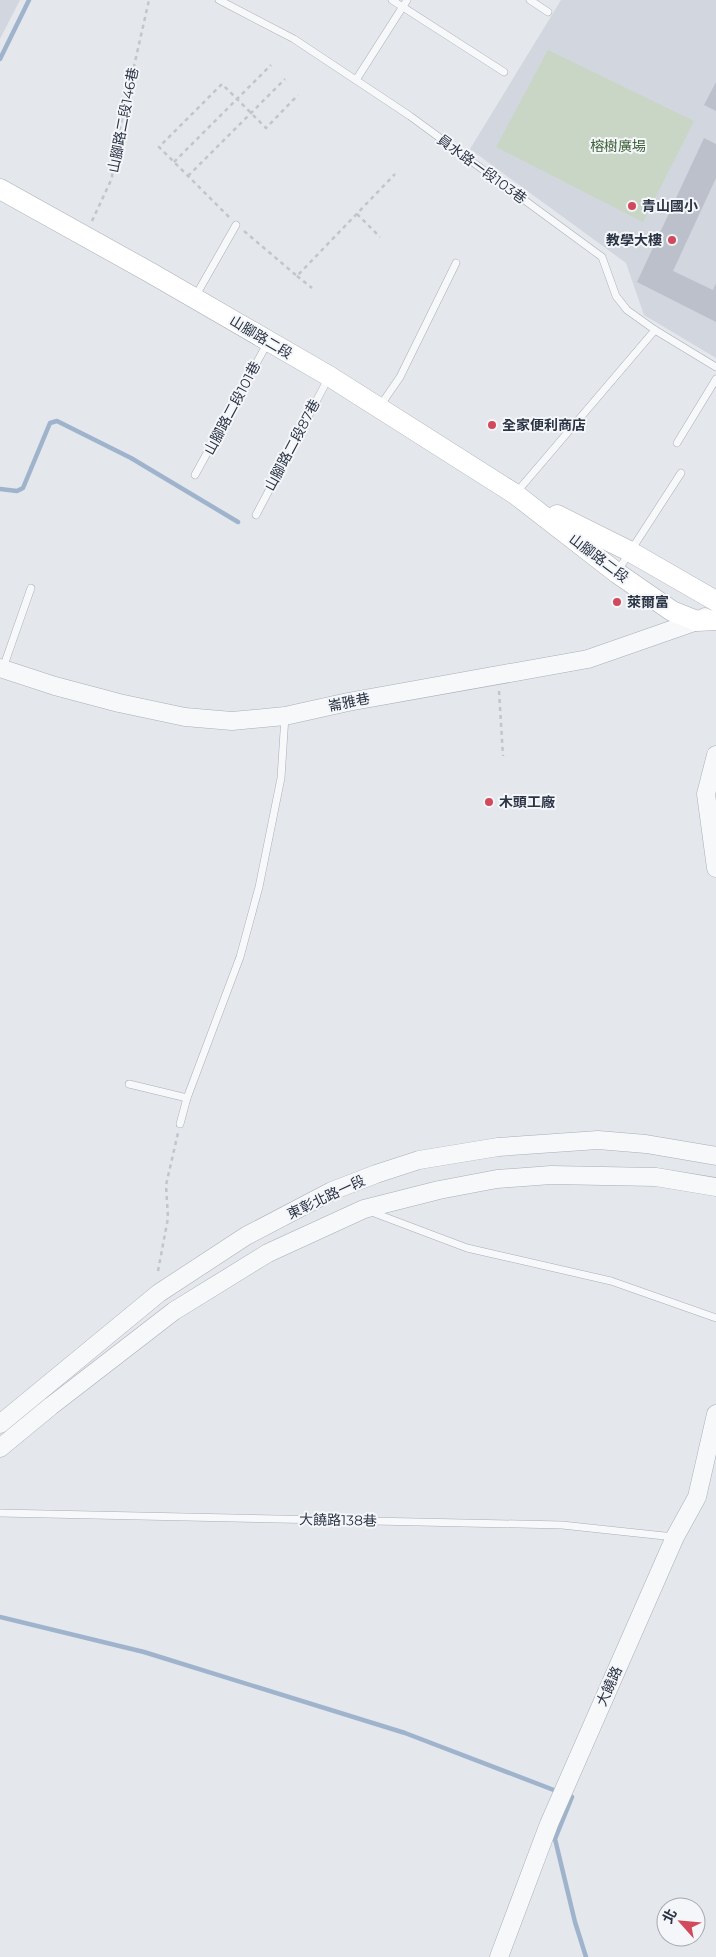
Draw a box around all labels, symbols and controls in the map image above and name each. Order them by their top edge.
street label: 山腳路二段146巷 [104,66,142,174]
street label: 員水路一段103巷 [434,131,530,207]
park label: 榕樹廣場 [590,137,646,155]
place label: 青山國小 [642,197,698,215]
marker: 青山國小 [626,200,638,212]
place label: 教學大樓 [606,231,662,249]
marker: 教學大樓 [666,234,678,246]
street label: 山腳路二段 [226,311,296,363]
street label: 山腳路二段101巷 [200,358,264,458]
street label: 山腳路二段87巷 [260,396,324,494]
place label: 全家便利商店 [502,416,586,434]
marker: 全家便利商店 [486,419,498,431]
street label: 山腳路二段 [566,530,632,586]
place label: 萊爾富 [627,593,669,611]
marker: 萊爾富 [611,596,623,608]
street label: 崙雅巷 [327,689,371,715]
place label: 木頭工廠 [499,793,555,811]
marker: 木頭工廠 [483,796,495,808]
street label: 東彰北路一段 [284,1171,368,1223]
street label: 大饒路138巷 [299,1510,377,1530]
street label: 大饒路 [592,1663,626,1709]
north arrow [656,1897,706,1947]
text: 北 [658,1906,681,1926]

